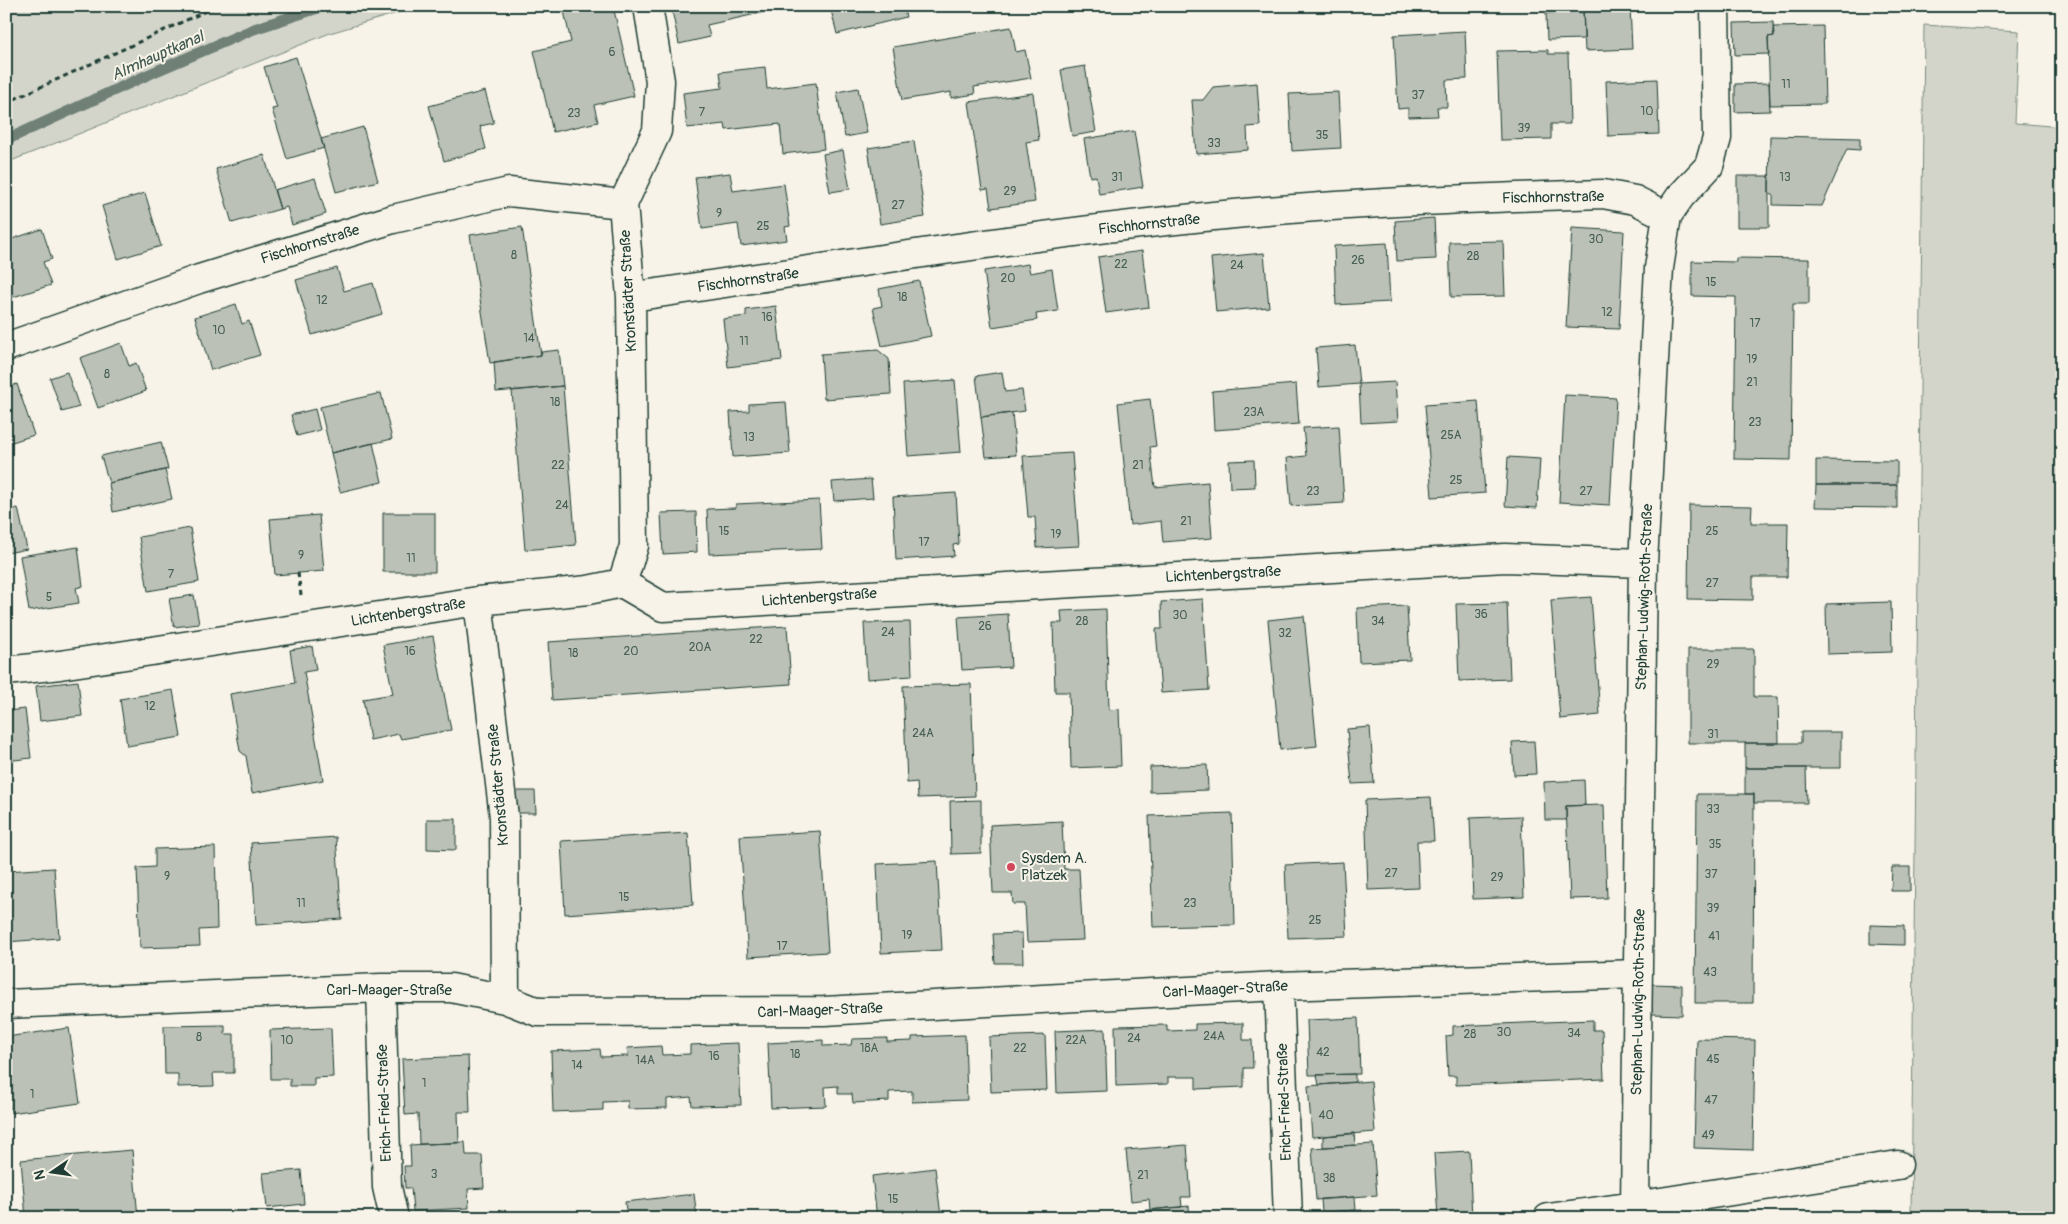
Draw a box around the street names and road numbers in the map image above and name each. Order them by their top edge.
street label: Fischhornstraße [1502,187,1605,208]
street label: Fischhornstraße [1097,210,1202,239]
street label: Fischhornstraße [258,220,362,269]
street label: Kronstädter Straße [616,229,641,352]
street label: Fischhornstraße [696,264,801,297]
street label: Stephan-Ludwig-Roth-Straße [1632,503,1657,691]
street label: Lichtenbergstraße [1165,562,1282,587]
street label: Lichtenbergstraße [761,584,878,611]
street label: Lichtenbergstraße [349,594,467,631]
street label: Kronstädter Straße [484,723,513,847]
street label: Stephan-Ludwig-Roth-Straße [1627,908,1650,1096]
street label: Carl-Maager-Straße [1162,977,1289,1002]
street label: Carl-Maager-Straße [326,981,452,1000]
street label: Carl-Maager-Straße [757,999,884,1022]
street label: Erich-Fried-Straße [1273,1042,1296,1161]
street label: Erich-Fried-Straße [373,1043,396,1162]

